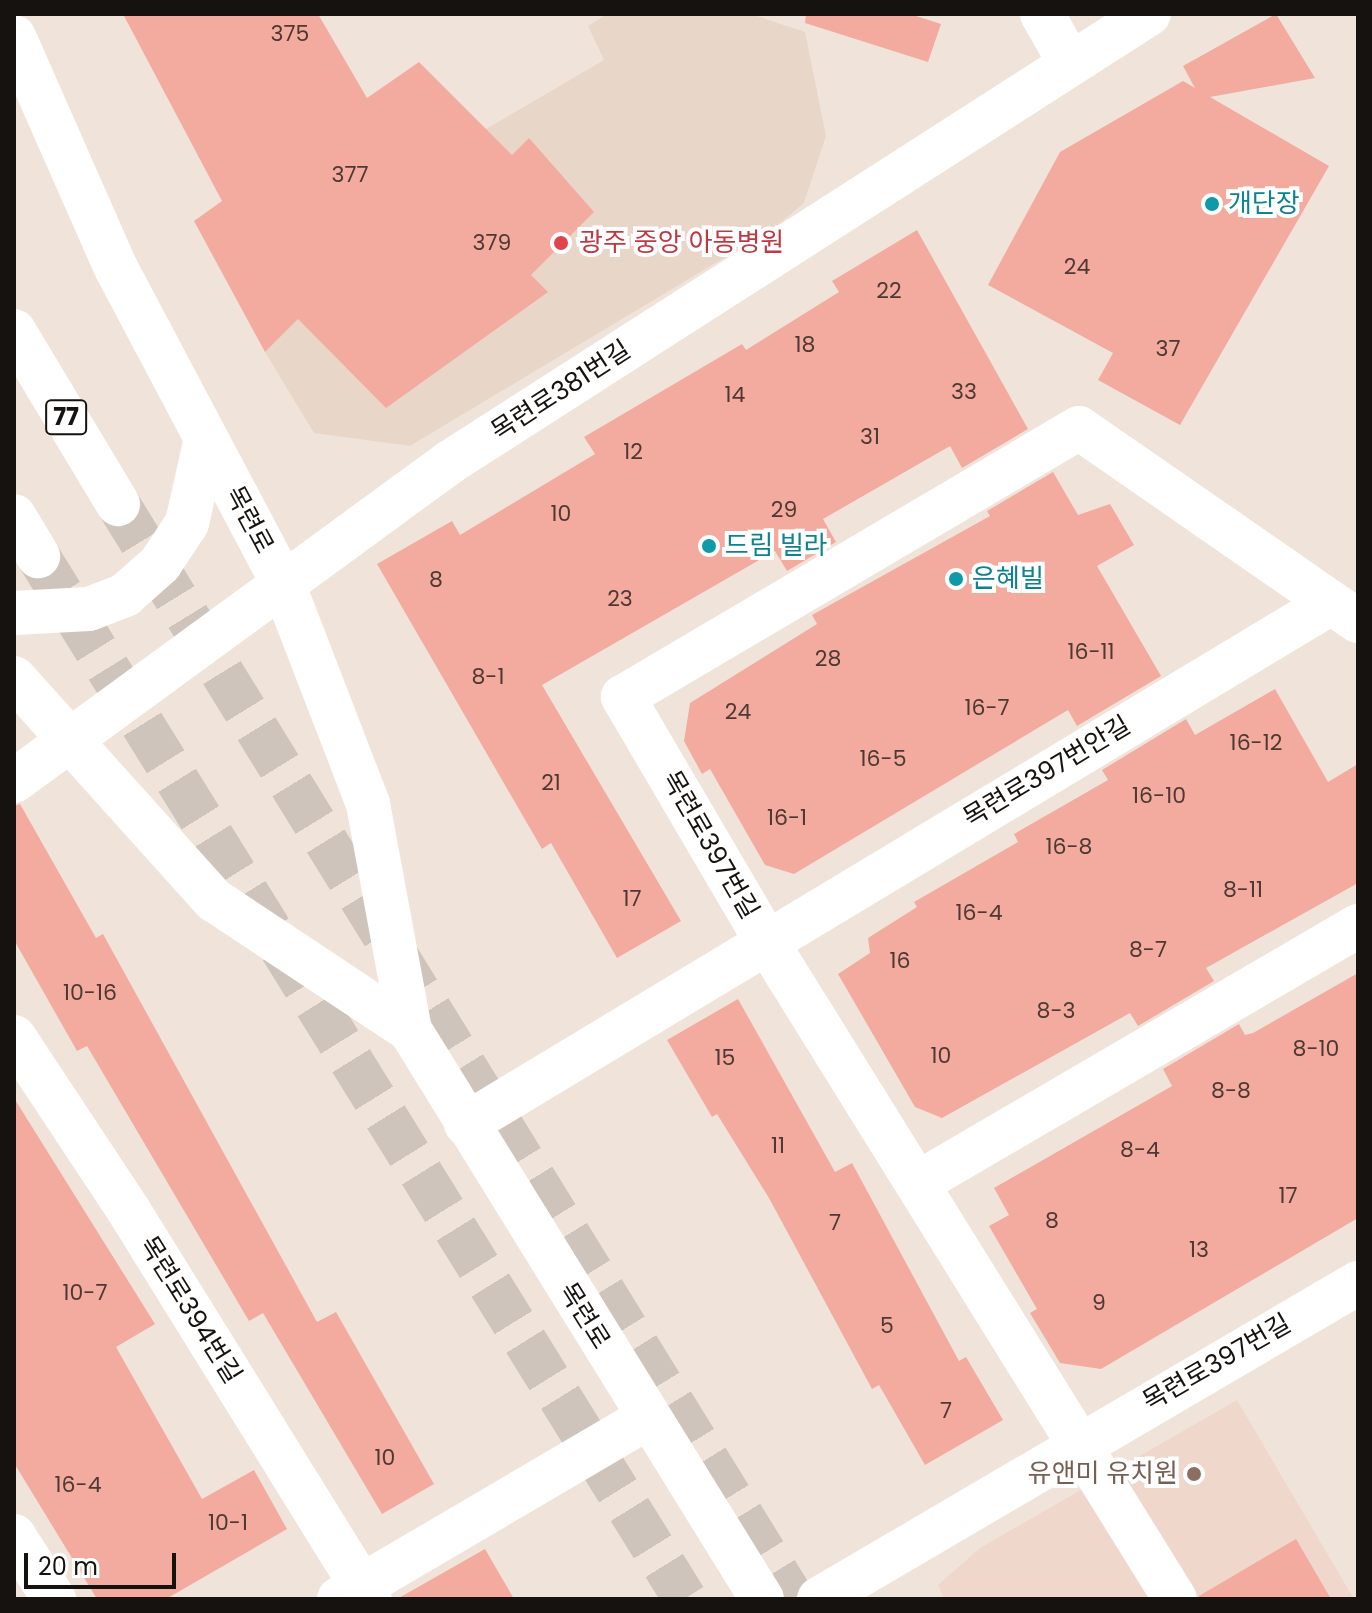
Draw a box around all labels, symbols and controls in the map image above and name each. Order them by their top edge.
house number: 375 [271,21,309,47]
house number: 377 [332,162,368,188]
place label: 개단장 [1228,188,1300,220]
marker: 개단장 [1203,195,1221,213]
place label: 광주 중앙 아동병원 [579,227,784,259]
house number: 379 [473,230,511,256]
marker: 광주 중앙 아동병원 [550,232,572,254]
house number: 24 [1064,254,1090,280]
house number: 22 [876,278,902,304]
house number: 18 [795,332,815,358]
street label: 목련로381번길 [486,334,636,448]
house number: 37 [1156,336,1180,362]
house number: 33 [951,379,977,405]
house number: 14 [725,382,745,408]
road number: 77 [44,397,88,437]
house number: 31 [860,424,880,450]
house number: 12 [623,439,643,465]
street label: 목련로 [218,481,280,559]
house number: 29 [771,497,797,523]
house number: 10 [551,501,571,527]
place label: 드림 빌라 [725,530,828,562]
marker: 드림 빌라 [700,537,718,555]
place label: 은혜빌 [972,563,1044,595]
house number: 8 [429,567,443,593]
marker: 은혜빌 [947,570,965,588]
house number: 23 [607,586,633,612]
house number: 16-11 [1067,639,1115,665]
house number: 28 [815,646,841,672]
house number: 8-1 [471,664,505,690]
house number: 16-7 [964,695,1010,721]
house number: 24 [725,699,751,725]
street label: 목련로397번안길 [958,710,1136,834]
house number: 16-12 [1230,730,1282,756]
house number: 16-5 [860,746,906,772]
street label: 목련로397번길 [655,766,765,924]
house number: 21 [541,770,561,796]
house number: 16-10 [1132,783,1186,809]
house number: 16-1 [767,805,807,831]
house number: 16-8 [1045,834,1093,860]
house number: 8-11 [1223,877,1263,903]
house number: 17 [622,886,642,912]
house number: 16-4 [956,900,1002,926]
house number: 8-7 [1129,937,1167,963]
house number: 16 [889,948,911,974]
house number: 10-16 [63,980,117,1006]
house number: 8-3 [1037,998,1075,1024]
house number: 8-10 [1293,1036,1339,1062]
house number: 10 [931,1043,951,1069]
house number: 15 [715,1045,735,1071]
house number: 8-8 [1211,1078,1251,1104]
house number: 11 [771,1133,785,1159]
house number: 8-4 [1120,1137,1160,1163]
house number: 17 [1278,1183,1298,1209]
house number: 8 [1045,1208,1059,1234]
house number: 7 [829,1210,841,1236]
street label: 목련로394번길 [132,1231,248,1389]
house number: 13 [1189,1237,1209,1263]
street label: 목련로 [552,1277,616,1355]
house number: 10-7 [63,1280,107,1306]
house number: 9 [1092,1290,1106,1316]
street label: 목련로397번길 [1138,1308,1296,1418]
house number: 5 [880,1313,894,1339]
house number: 7 [940,1398,952,1424]
house number: 10 [375,1445,395,1471]
place label: 유앤미 유치원 [1028,1458,1178,1490]
marker: 유앤미 유치원 [1185,1465,1203,1483]
house number: 16-4 [55,1472,101,1498]
house number: 10-1 [208,1510,248,1536]
scale bar [28,1537,180,1587]
text: 20 m [38,1550,98,1583]

